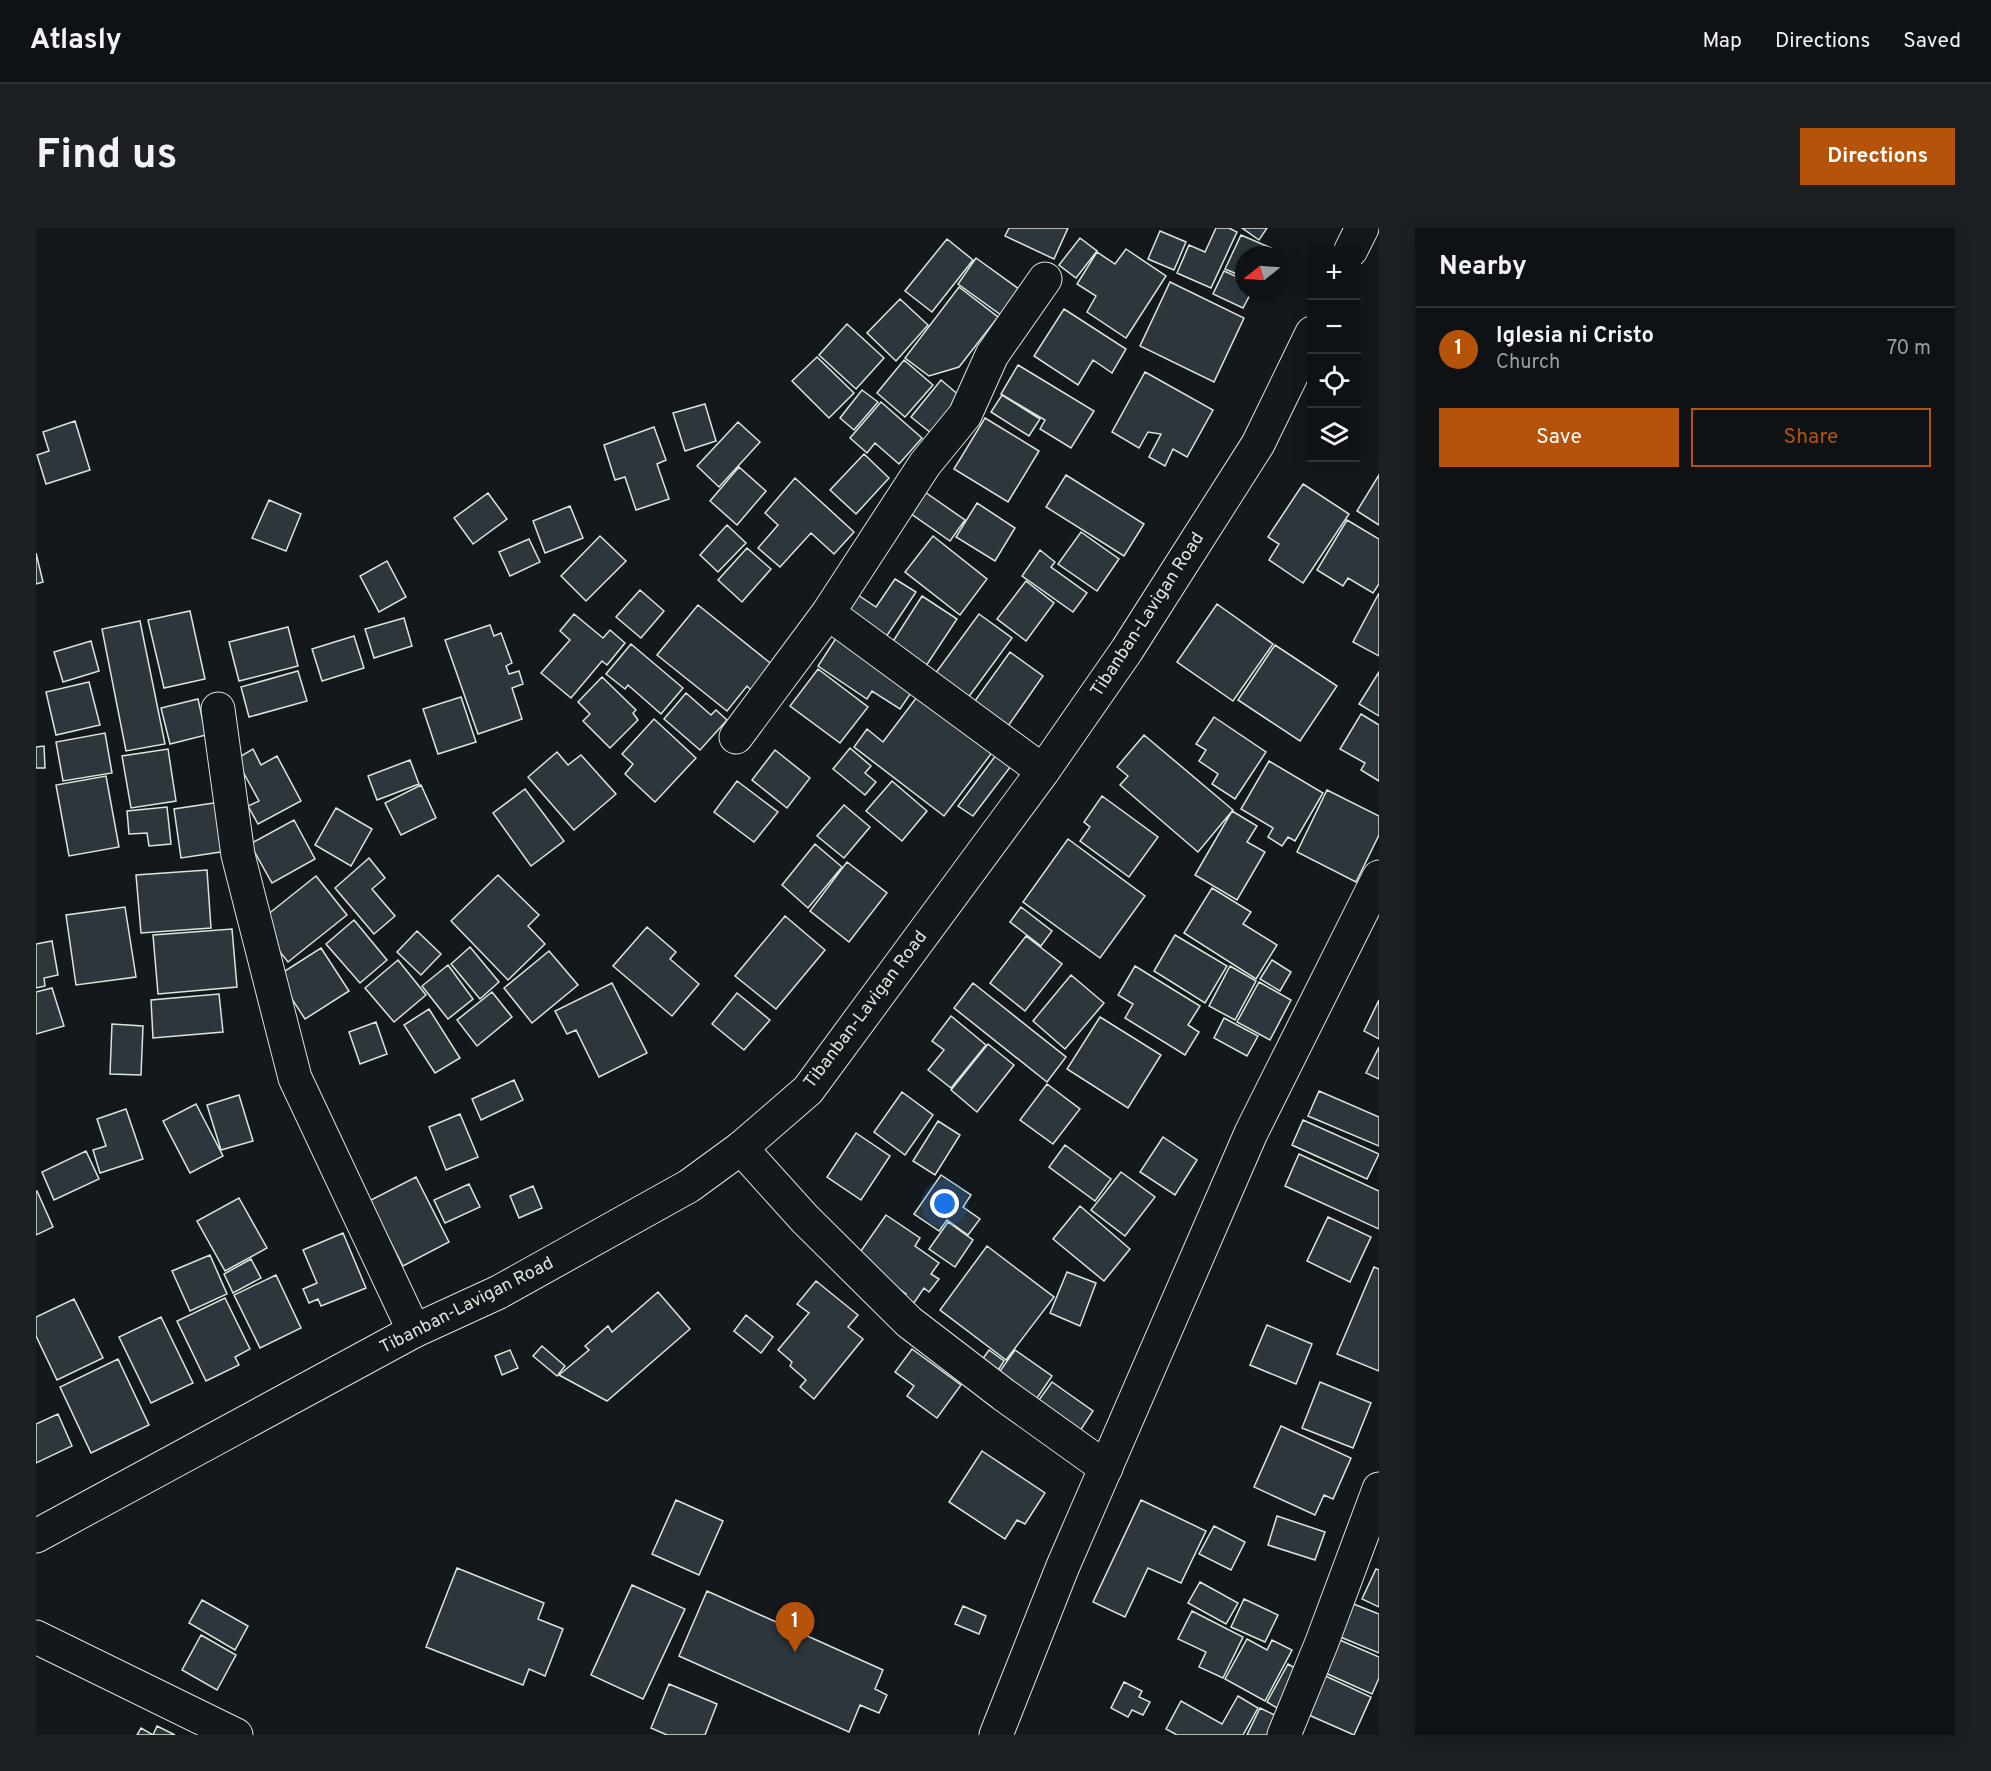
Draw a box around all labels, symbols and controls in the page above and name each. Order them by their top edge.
text: Atlasly [30,23,122,59]
text: Map [1702,28,1742,55]
text: Directions [1775,28,1870,55]
text: Saved [1903,28,1961,55]
button: Directions [1800,128,1955,185]
text: Find us [36,130,177,183]
north arrow [1235,246,1289,300]
map controls [1307,246,1361,462]
button: + [1307,246,1361,300]
text: Nearby [1439,251,1527,284]
button: − [1307,300,1361,354]
text: Iglesia ni Cristo [1496,323,1654,350]
text: 1 [1455,336,1463,362]
text: 70 m [1887,336,1931,362]
text: Church [1496,350,1560,376]
button: locate [1307,354,1361,408]
button: layers [1307,408,1361,462]
button: Save [1439,408,1679,467]
button: Share [1691,408,1931,467]
street label: Tibanban-Lavigan Road [1086,528,1210,702]
street label: Tibanban-Lavigan Road [799,927,933,1093]
your location [930,1189,959,1218]
street label: Tibanban-Lavigan Road [376,1252,558,1360]
pin: 1 [776,1602,814,1652]

